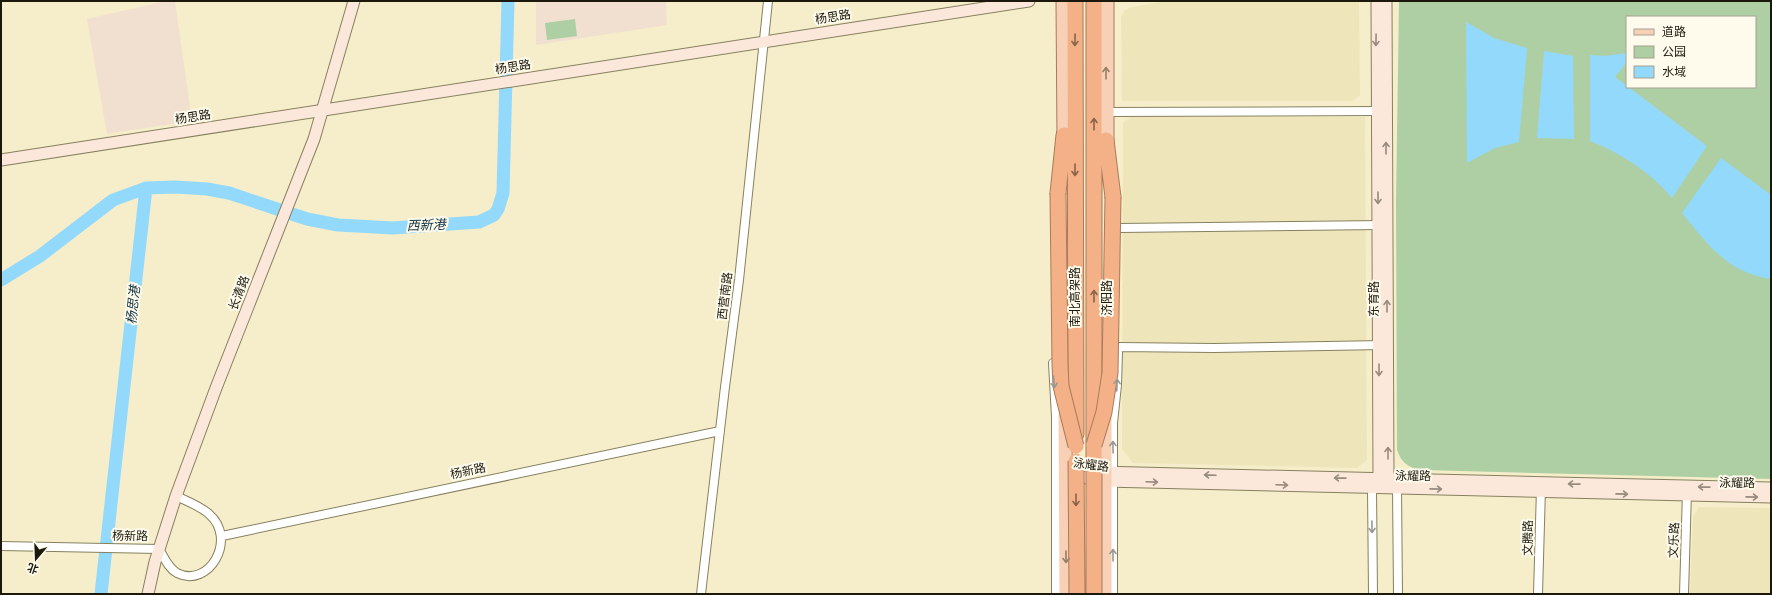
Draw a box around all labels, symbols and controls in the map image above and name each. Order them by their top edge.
street label: 杨思路 [814,7,852,27]
legend [1626,16,1756,88]
text: 道路 [1662,25,1686,39]
one-way arrow [1071,33,1079,46]
one-way arrow [1372,33,1380,46]
text: 公园 [1662,45,1686,59]
street label: 杨思路 [494,57,532,77]
text: 水域 [1662,65,1686,79]
one-way arrow [1102,67,1110,80]
street label: 杨思路 [174,107,212,127]
one-way arrow [1090,118,1098,131]
one-way arrow [1382,142,1390,155]
one-way arrow [1071,163,1079,176]
one-way arrow [1374,191,1382,204]
water label: 西新港 [406,217,448,233]
street label: 南北高架路 [1068,267,1082,327]
street label: 西营南路 [715,271,735,321]
street label: 长清路 [226,274,252,312]
street label: 济阳路 [1100,280,1114,316]
street label: 东育路 [1367,281,1381,317]
water label: 杨思港 [124,283,143,325]
one-way arrow [1090,290,1098,303]
one-way arrow [1383,300,1391,313]
one-way arrow [1375,363,1383,376]
one-way arrow [1050,375,1057,388]
one-way arrow [1113,379,1121,392]
one-way arrow [1109,441,1117,454]
one-way arrow [1384,447,1392,460]
street label: 泳耀路 [1072,456,1110,474]
street label: 杨新路 [449,460,487,482]
street label: 泳耀路 [1395,469,1431,483]
one-way arrow [1204,471,1217,478]
one-way arrow [1334,474,1347,482]
street label: 泳耀路 [1719,476,1755,490]
one-way arrow [1145,478,1158,486]
one-way arrow [1568,480,1581,487]
one-way arrow [1275,482,1288,489]
one-way arrow [1698,483,1711,490]
one-way arrow [1429,485,1442,493]
one-way arrow [1615,490,1628,498]
one-way arrow [1072,493,1080,506]
one-way arrow [1745,493,1758,501]
one-way arrow [1369,520,1376,533]
street label: 文腾路 [1521,520,1535,556]
street label: 文乐路 [1666,522,1682,558]
street label: 杨新路 [112,529,148,543]
north arrow [16,539,56,579]
one-way arrow [1109,549,1117,562]
one-way arrow [1062,550,1069,563]
text: 北 [26,560,40,576]

